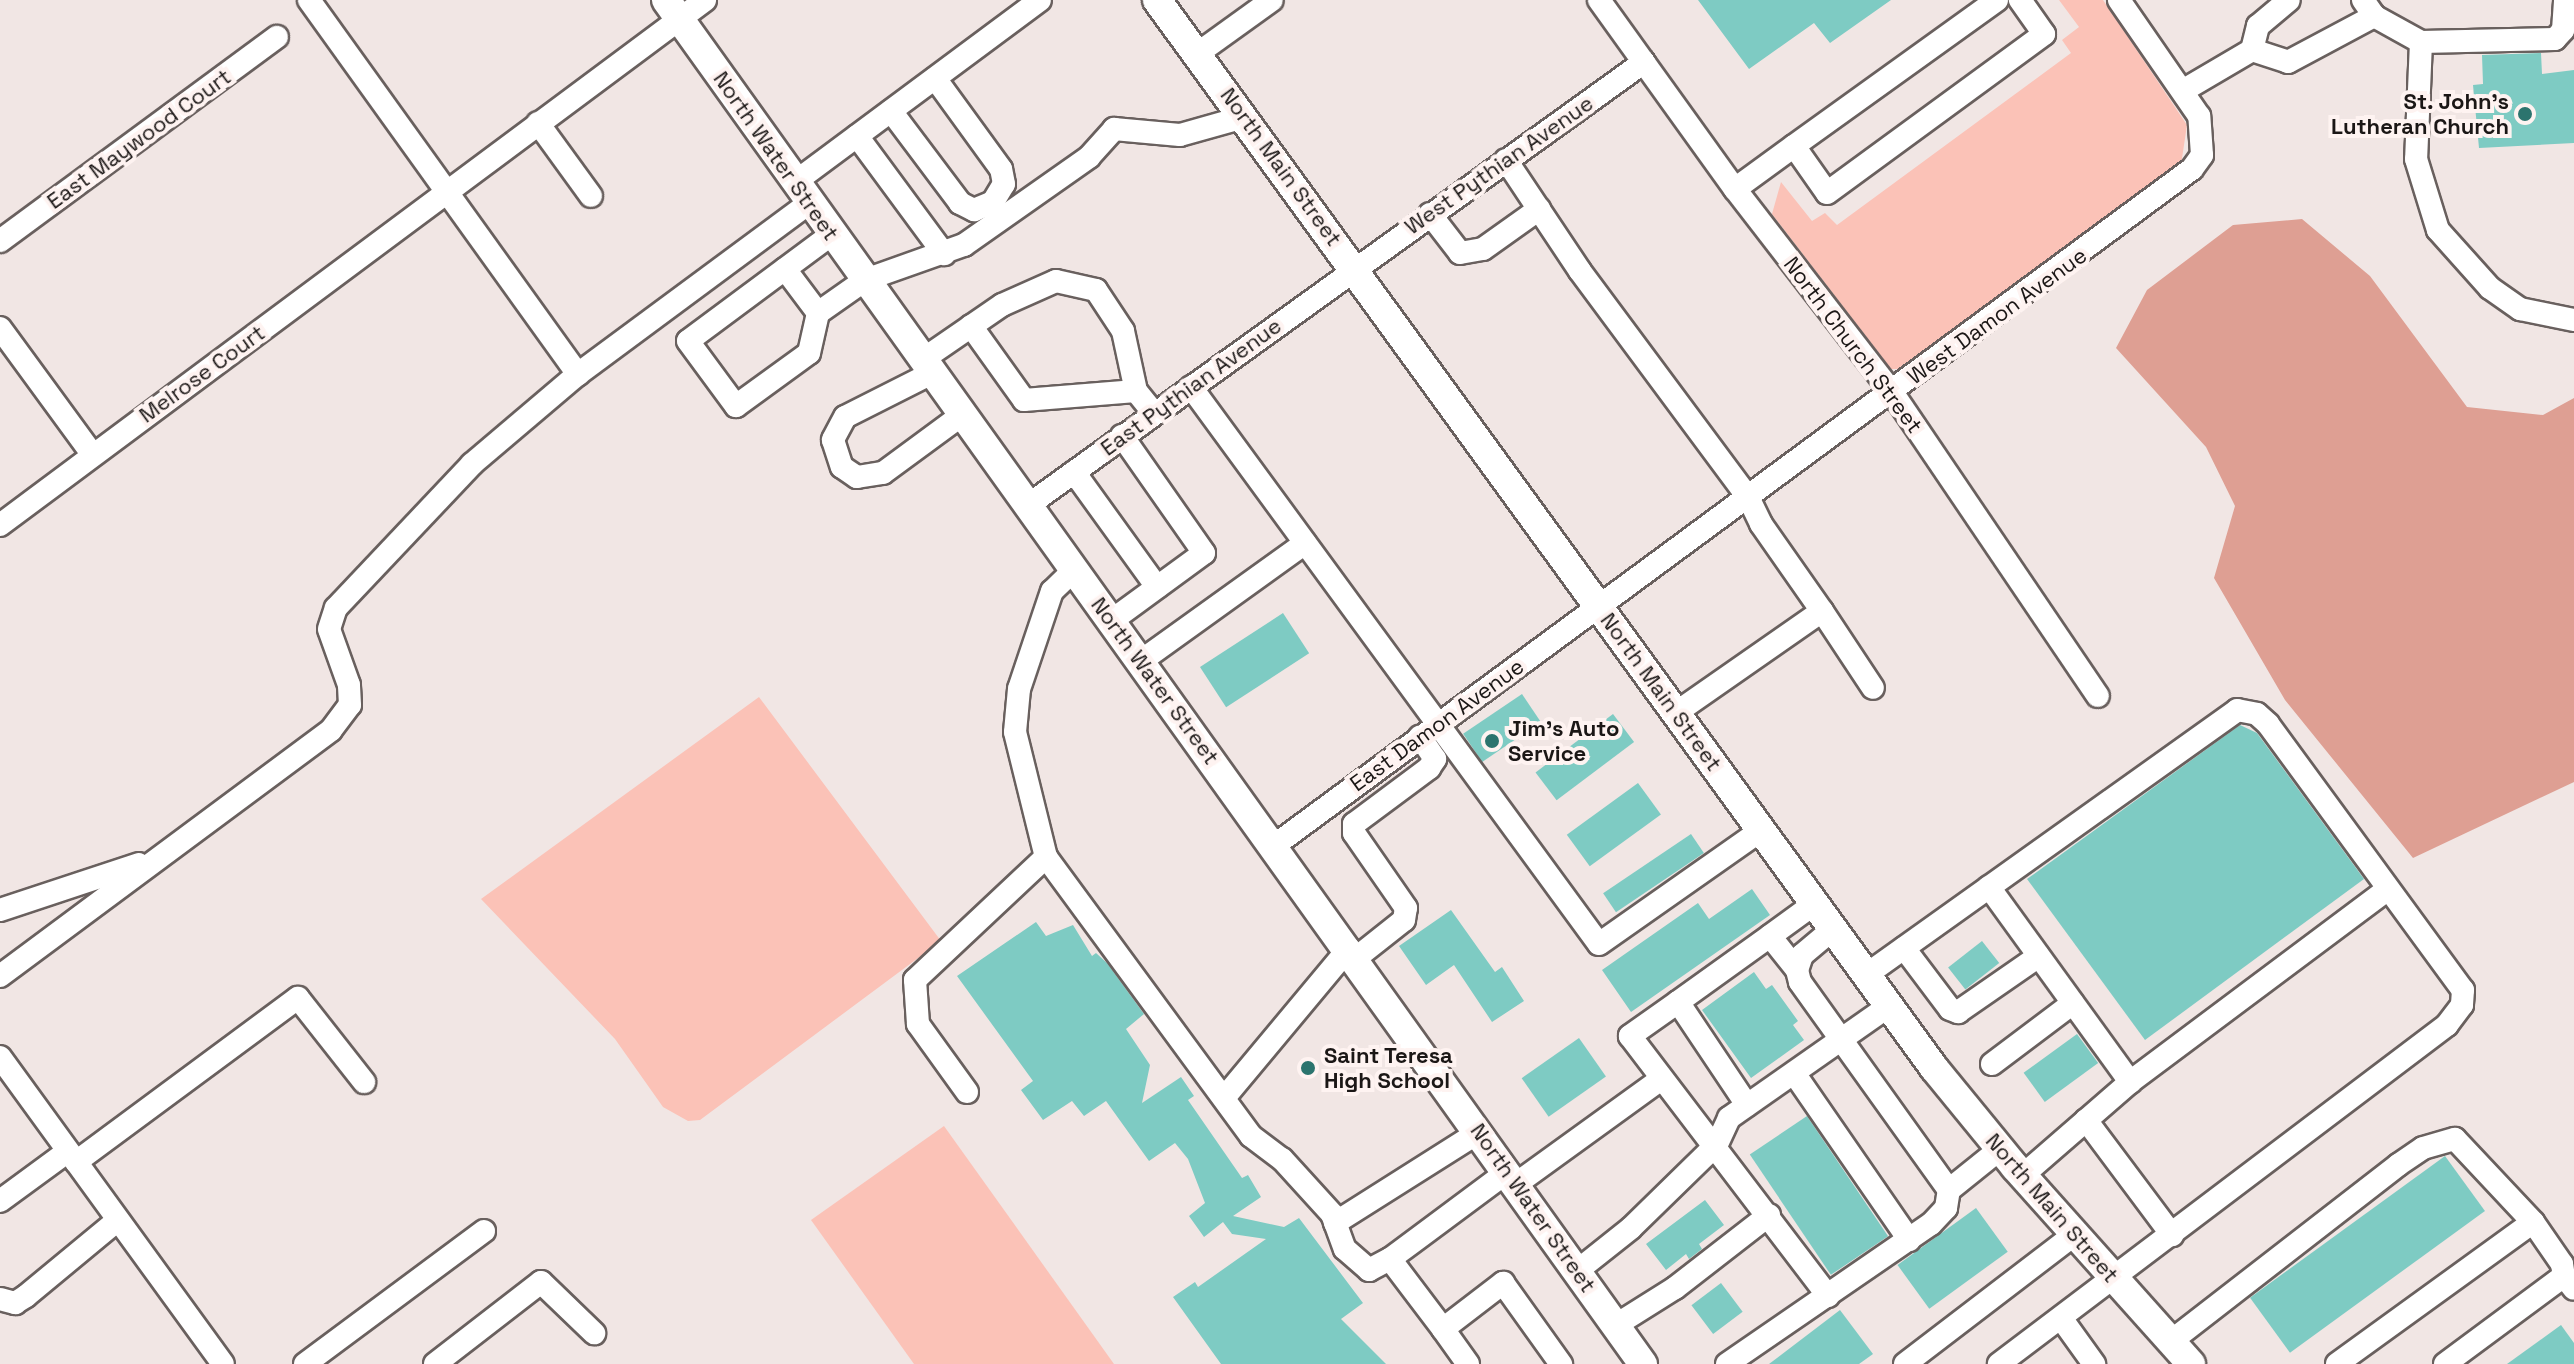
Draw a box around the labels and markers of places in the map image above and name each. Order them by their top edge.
place label: St. John's Lutheran Church [2331,88,2509,140]
marker: St. John's Lutheran Church [2516,105,2534,123]
place label: Jim's Auto Service [1508,715,1620,766]
marker: Jim's Auto Service [1483,732,1501,750]
place label: Saint Teresa High School [1324,1042,1453,1094]
marker: Saint Teresa High School [1299,1059,1317,1077]

